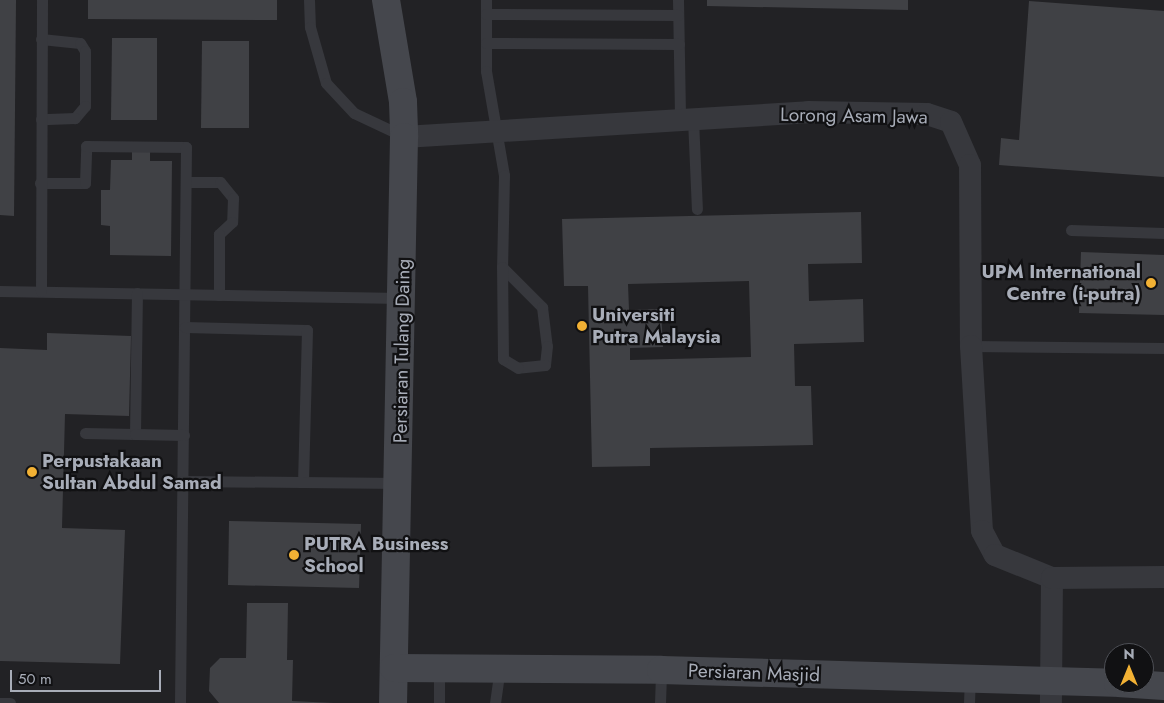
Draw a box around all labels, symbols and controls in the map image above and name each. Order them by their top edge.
street label: Lorong Asam Jawa [780,103,928,129]
street label: Persiaran Tulang Daing [389,259,415,443]
place label: UPM International Centre (i-putra) [982,261,1141,305]
marker: UPM International Centre (i-putra) [1145,277,1157,289]
place label: Universiti Putra Malaysia [592,304,721,348]
marker: Universiti Putra Malaysia [576,320,588,332]
place label: Perpustakaan Sultan Abdul Samad [42,450,222,494]
marker: Perpustakaan Sultan Abdul Samad [26,466,38,478]
place label: PUTRA Business School [304,533,448,577]
marker: PUTRA Business School [288,549,300,561]
north arrow [1104,643,1154,693]
text: N [1123,644,1135,664]
street label: Persiaran Masjid [688,659,820,687]
scale bar [12,660,164,692]
text: 50 m [18,668,52,690]

